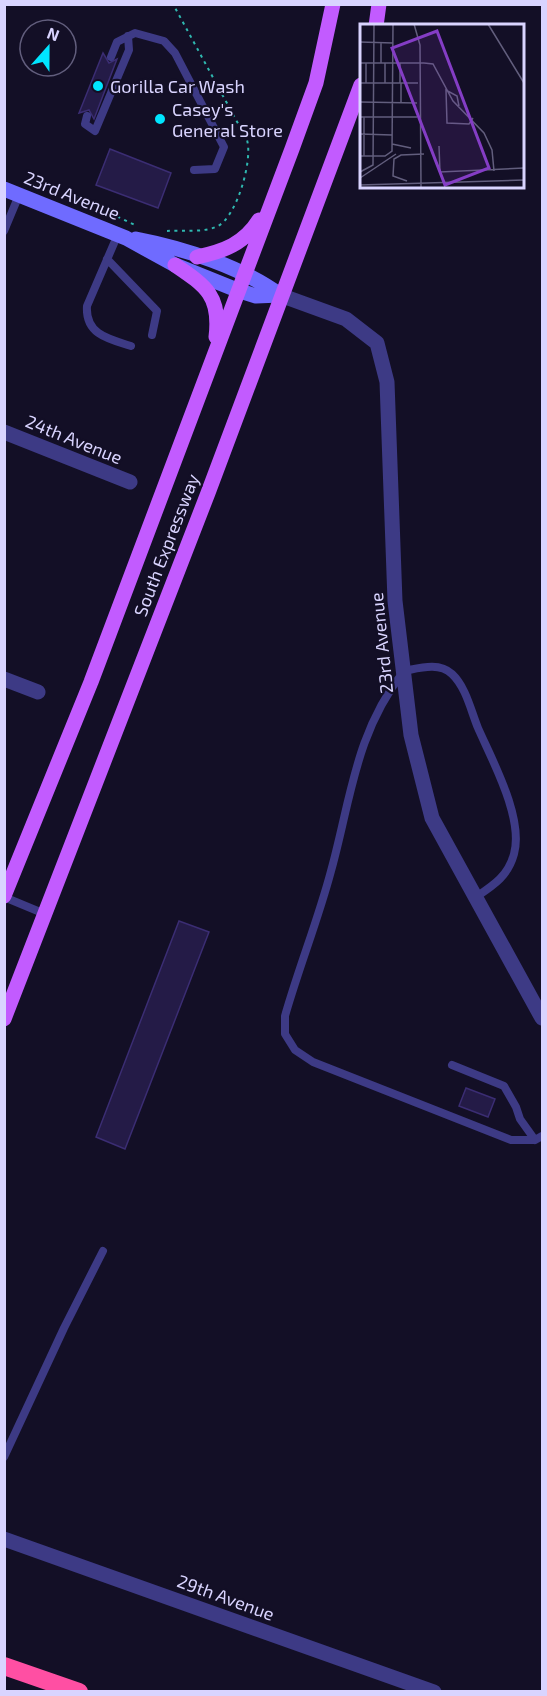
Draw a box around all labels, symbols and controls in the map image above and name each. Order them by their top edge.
north arrow [18,18,78,78]
text: N [45,23,62,44]
inset map [360,24,523,188]
place label: Gorilla Car Wash [110,75,245,97]
marker: Gorilla Car Wash [91,79,105,93]
place label: Casey's General Store [172,98,283,141]
marker: Casey's General Store [153,112,167,126]
street label: 23rd Avenue [21,166,123,224]
street label: 24th Avenue [22,410,126,468]
street label: South Expressway [129,470,204,619]
street label: 23rd Avenue [365,591,397,695]
street label: 29th Avenue [174,1569,278,1625]

